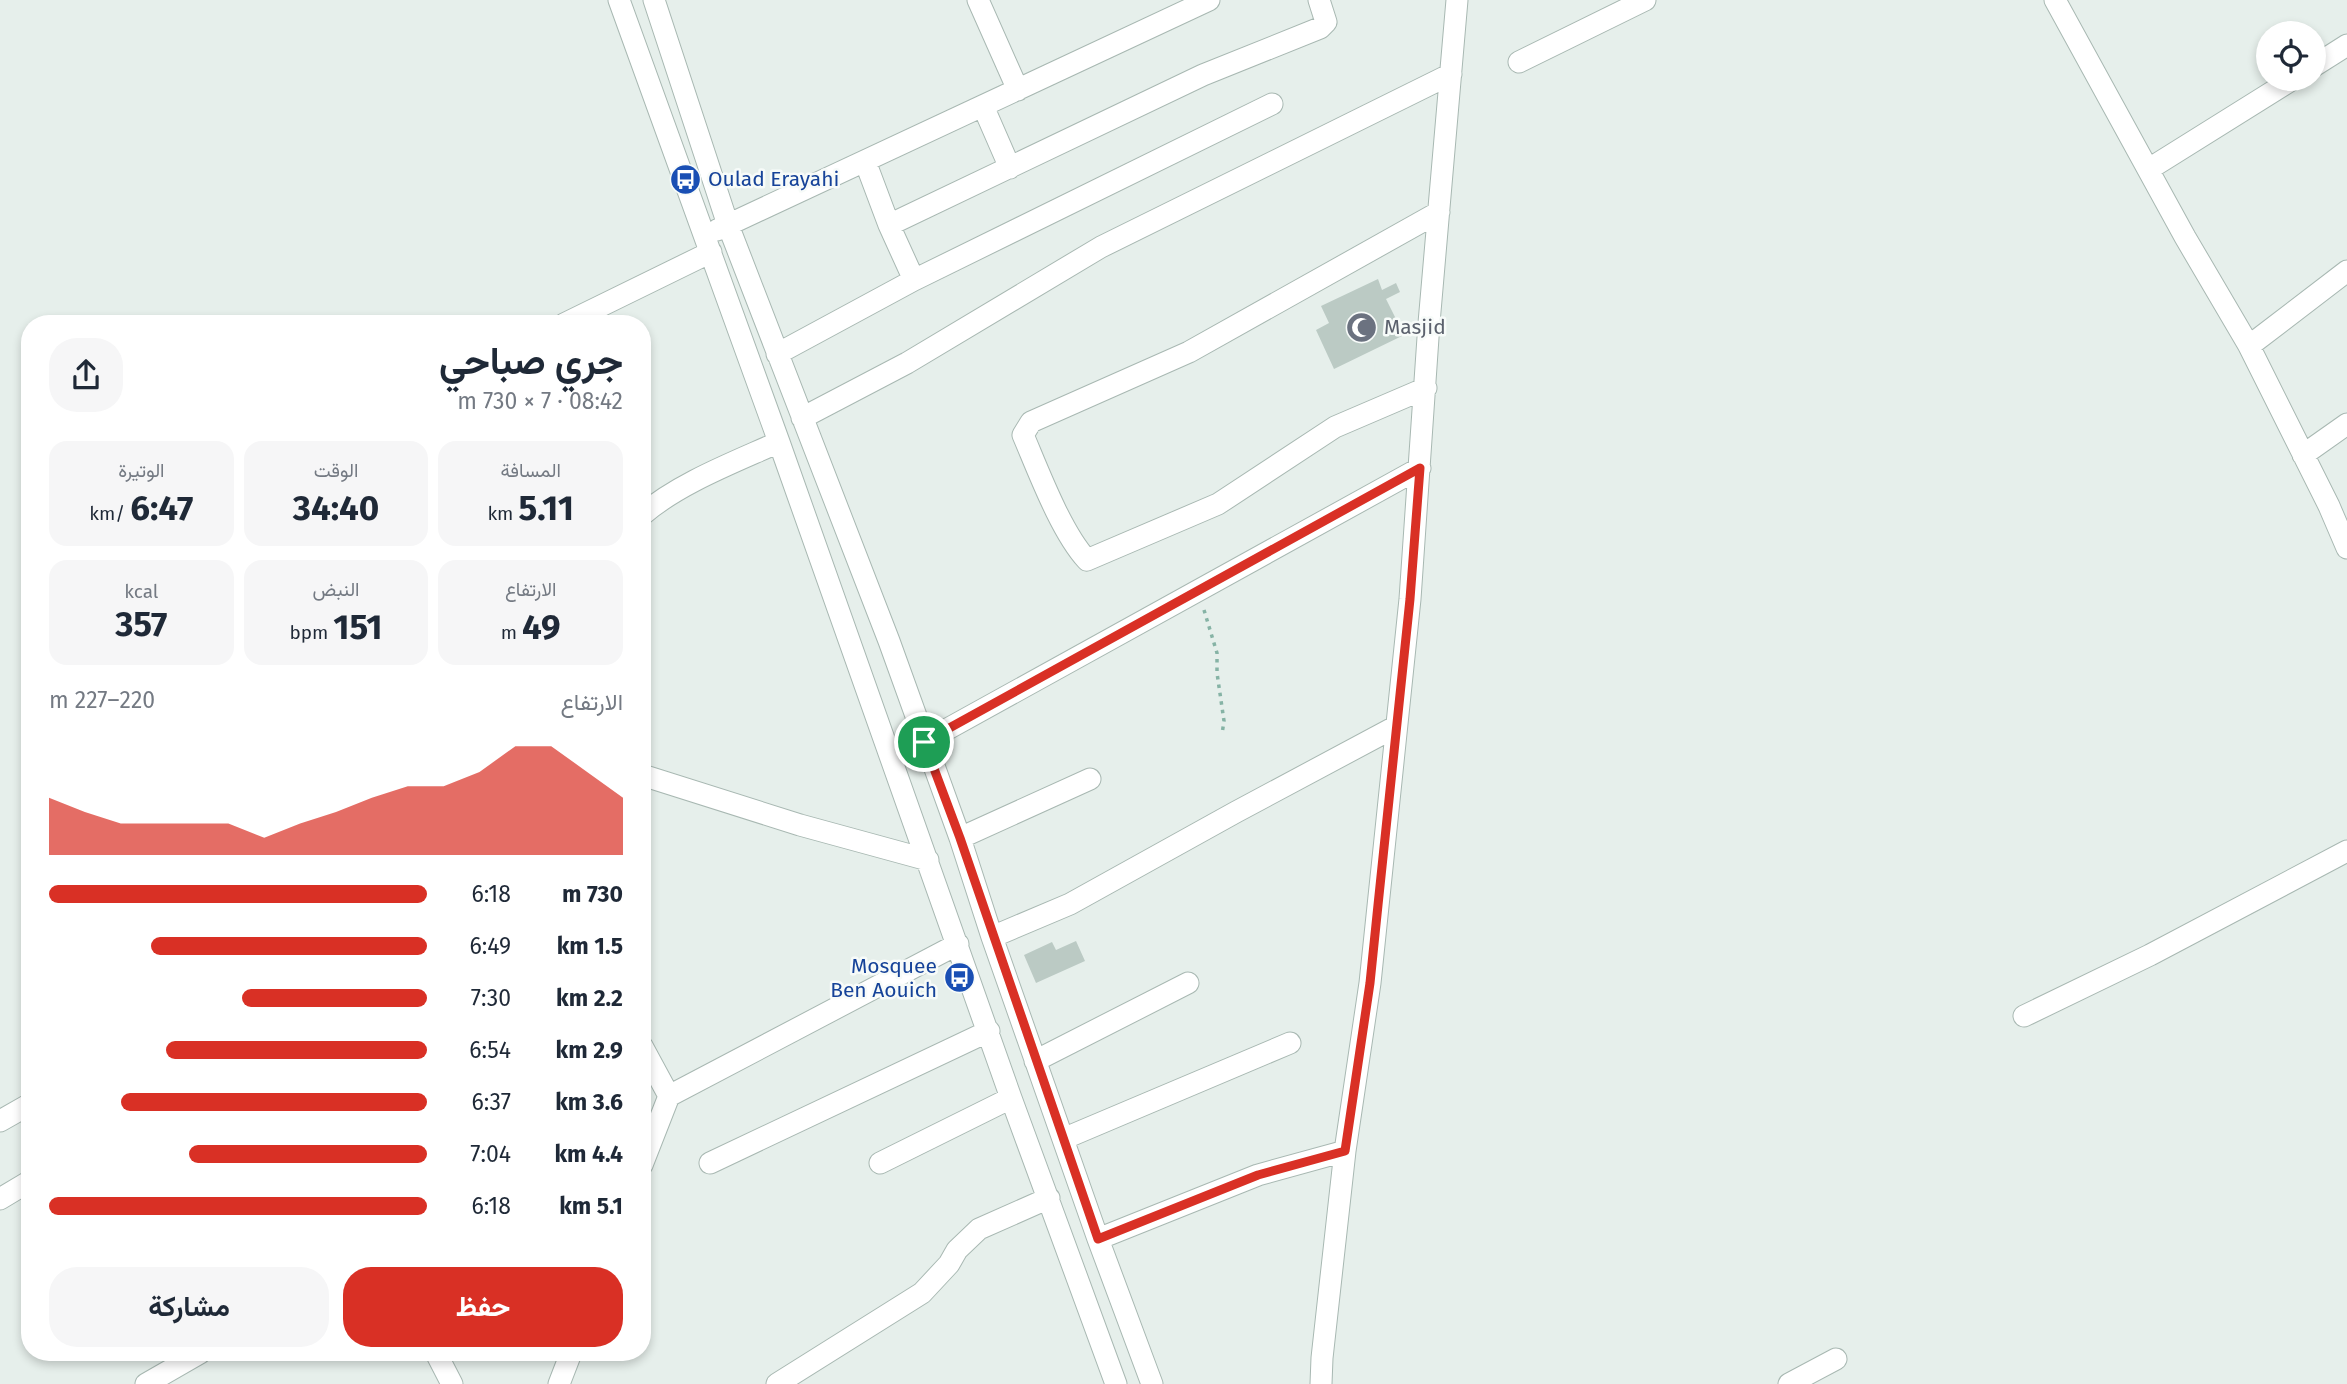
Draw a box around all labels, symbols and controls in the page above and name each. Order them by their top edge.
map controls [2256,21,2326,91]
button: locate [2256,21,2326,91]
bus stop icon: Oulad Erayahi [668,162,702,196]
place label: Oulad Erayahi [708,166,840,192]
mosque icon: Masjid [1344,310,1378,344]
place label: Masjid [1384,314,1446,340]
button: share [49,338,123,412]
text: جري صباحي [439,338,623,384]
text: 08:42 · 7 × 730 m [457,387,623,415]
text: الوتيرة [118,459,165,482]
text: الوقت [314,459,358,482]
text: المسافة [501,459,561,482]
text: 6:47 [130,487,193,529]
text: 34:40 [293,487,379,529]
text: 5.11 [518,487,574,529]
text: /km [89,502,130,525]
text: km [487,502,518,525]
text: النبض [313,578,360,601]
text: الارتفاع [505,578,556,601]
text: kcal [124,580,158,603]
text: 357 [115,603,168,645]
text: 151 [333,606,383,648]
text: 49 [522,606,561,648]
text: bpm [289,621,333,644]
text: m [501,621,522,644]
text: 220–227 m [49,686,155,714]
text: الارتفاع [561,688,623,716]
pin [894,712,954,772]
icon: arrive [905,723,943,761]
text: 6:18 [472,880,511,908]
text: 730 m [562,880,623,908]
text: 6:49 [469,932,511,960]
text: 1.5 km [557,932,623,960]
place label: Mosquee Ben Aouich [830,953,937,1003]
bus stop icon: Mosquee Ben Aouich [943,961,977,995]
text: 7:30 [471,984,511,1012]
text: 2.2 km [556,984,623,1012]
text: 6:54 [469,1036,511,1064]
text: 2.9 km [556,1036,623,1064]
text: 6:37 [471,1088,511,1116]
text: 3.6 km [555,1088,623,1116]
text: 7:04 [470,1140,511,1168]
text: 4.4 km [554,1140,623,1168]
text: 6:18 [472,1192,511,1220]
text: 5.1 km [559,1192,623,1220]
button: مشاركة [49,1267,329,1347]
button: حفظ [343,1267,623,1347]

